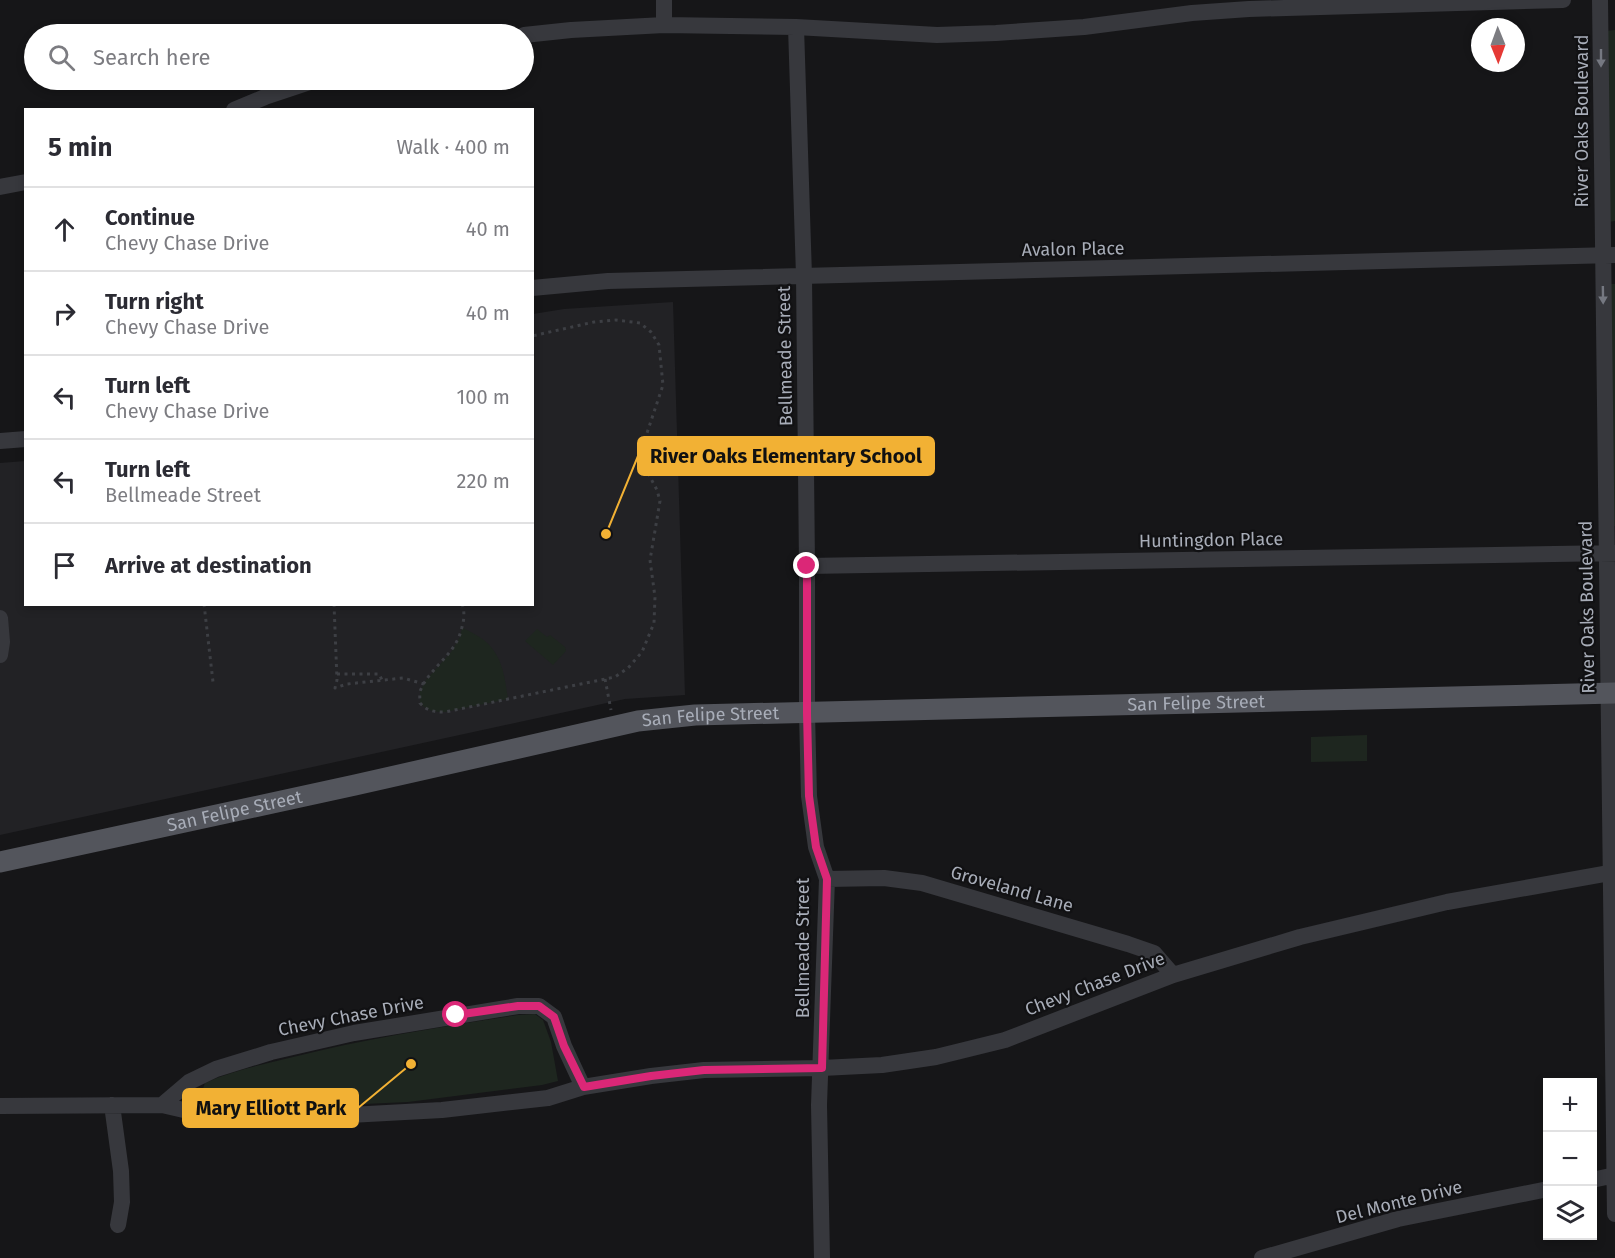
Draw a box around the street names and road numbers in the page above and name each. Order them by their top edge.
street label: River Oaks Boulevard [1571,34,1593,208]
street label: Avalon Place [1021,237,1125,261]
street label: Bellmeade Street [773,285,797,426]
street label: River Oaks Boulevard [1574,520,1600,694]
street label: Huntingdon Place [1139,528,1283,552]
street label: San Felipe Street [1127,690,1266,716]
street label: San Felipe Street [641,702,780,732]
street label: San Felipe Street [165,786,305,836]
street label: Groveland Lane [948,861,1076,917]
street label: Bellmeade Street [792,877,814,1018]
street label: Chevy Chase Drive [1022,947,1168,1021]
street label: Chevy Chase Drive [276,991,426,1041]
street label: Del Monte Drive [1333,1176,1465,1228]

